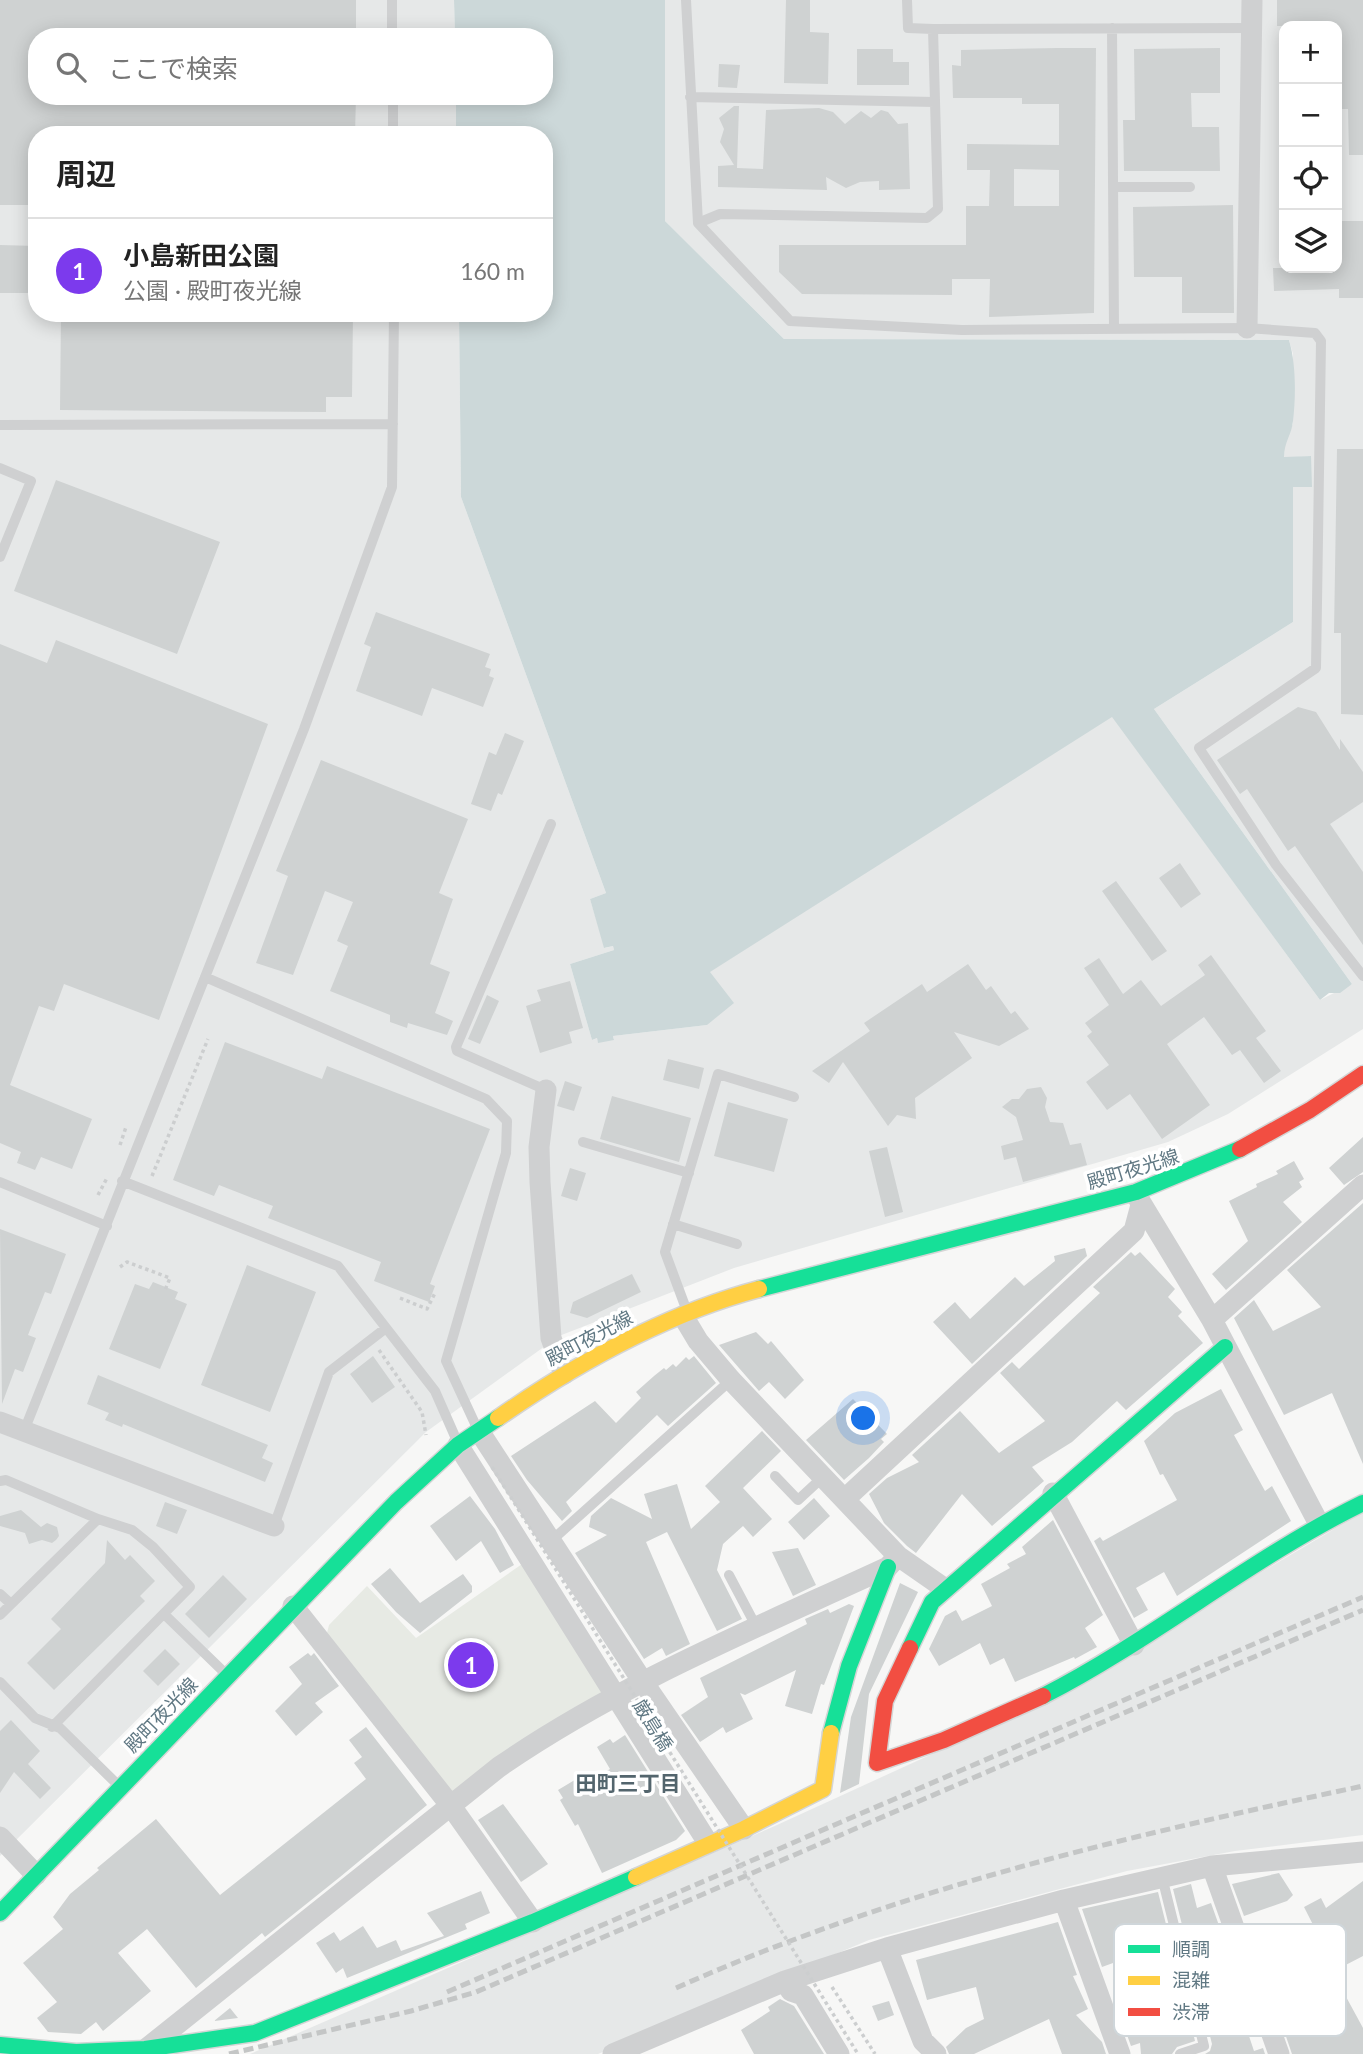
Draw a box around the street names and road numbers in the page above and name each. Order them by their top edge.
street label: 殿町夜光線 [1084,1144,1182,1193]
street label: 殿町夜光線 [541,1305,636,1370]
street label: 殿町夜光線 [119,1672,202,1757]
street label: 厳島橋 [629,1694,678,1755]

